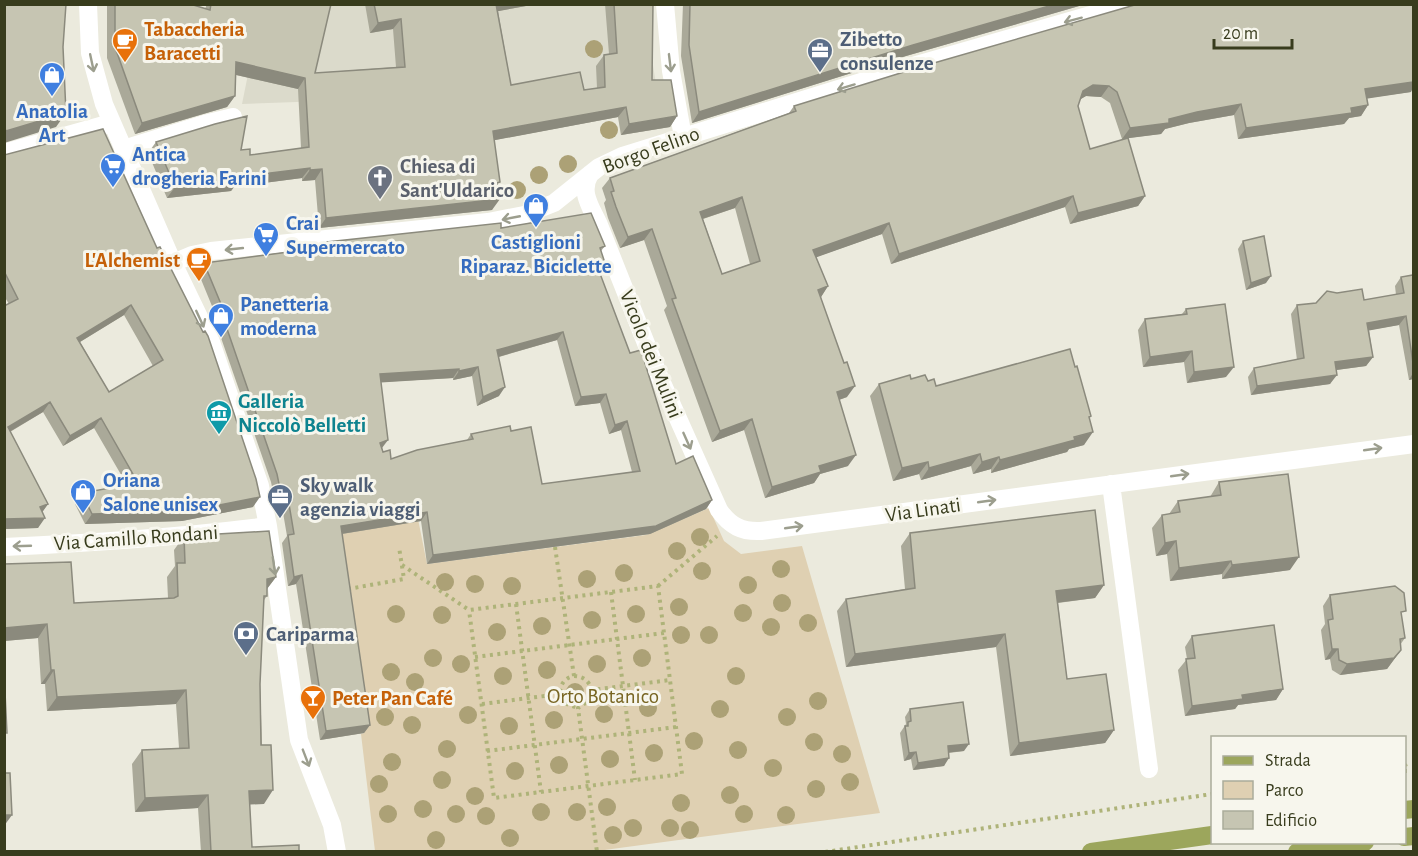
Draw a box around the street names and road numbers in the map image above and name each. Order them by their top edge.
street label: Borgo Felino [600,123,702,177]
street label: Vicolo dei Mulini [616,287,686,421]
street label: Via Linati [884,494,962,526]
street label: Via Camillo Rondani [53,522,219,554]

